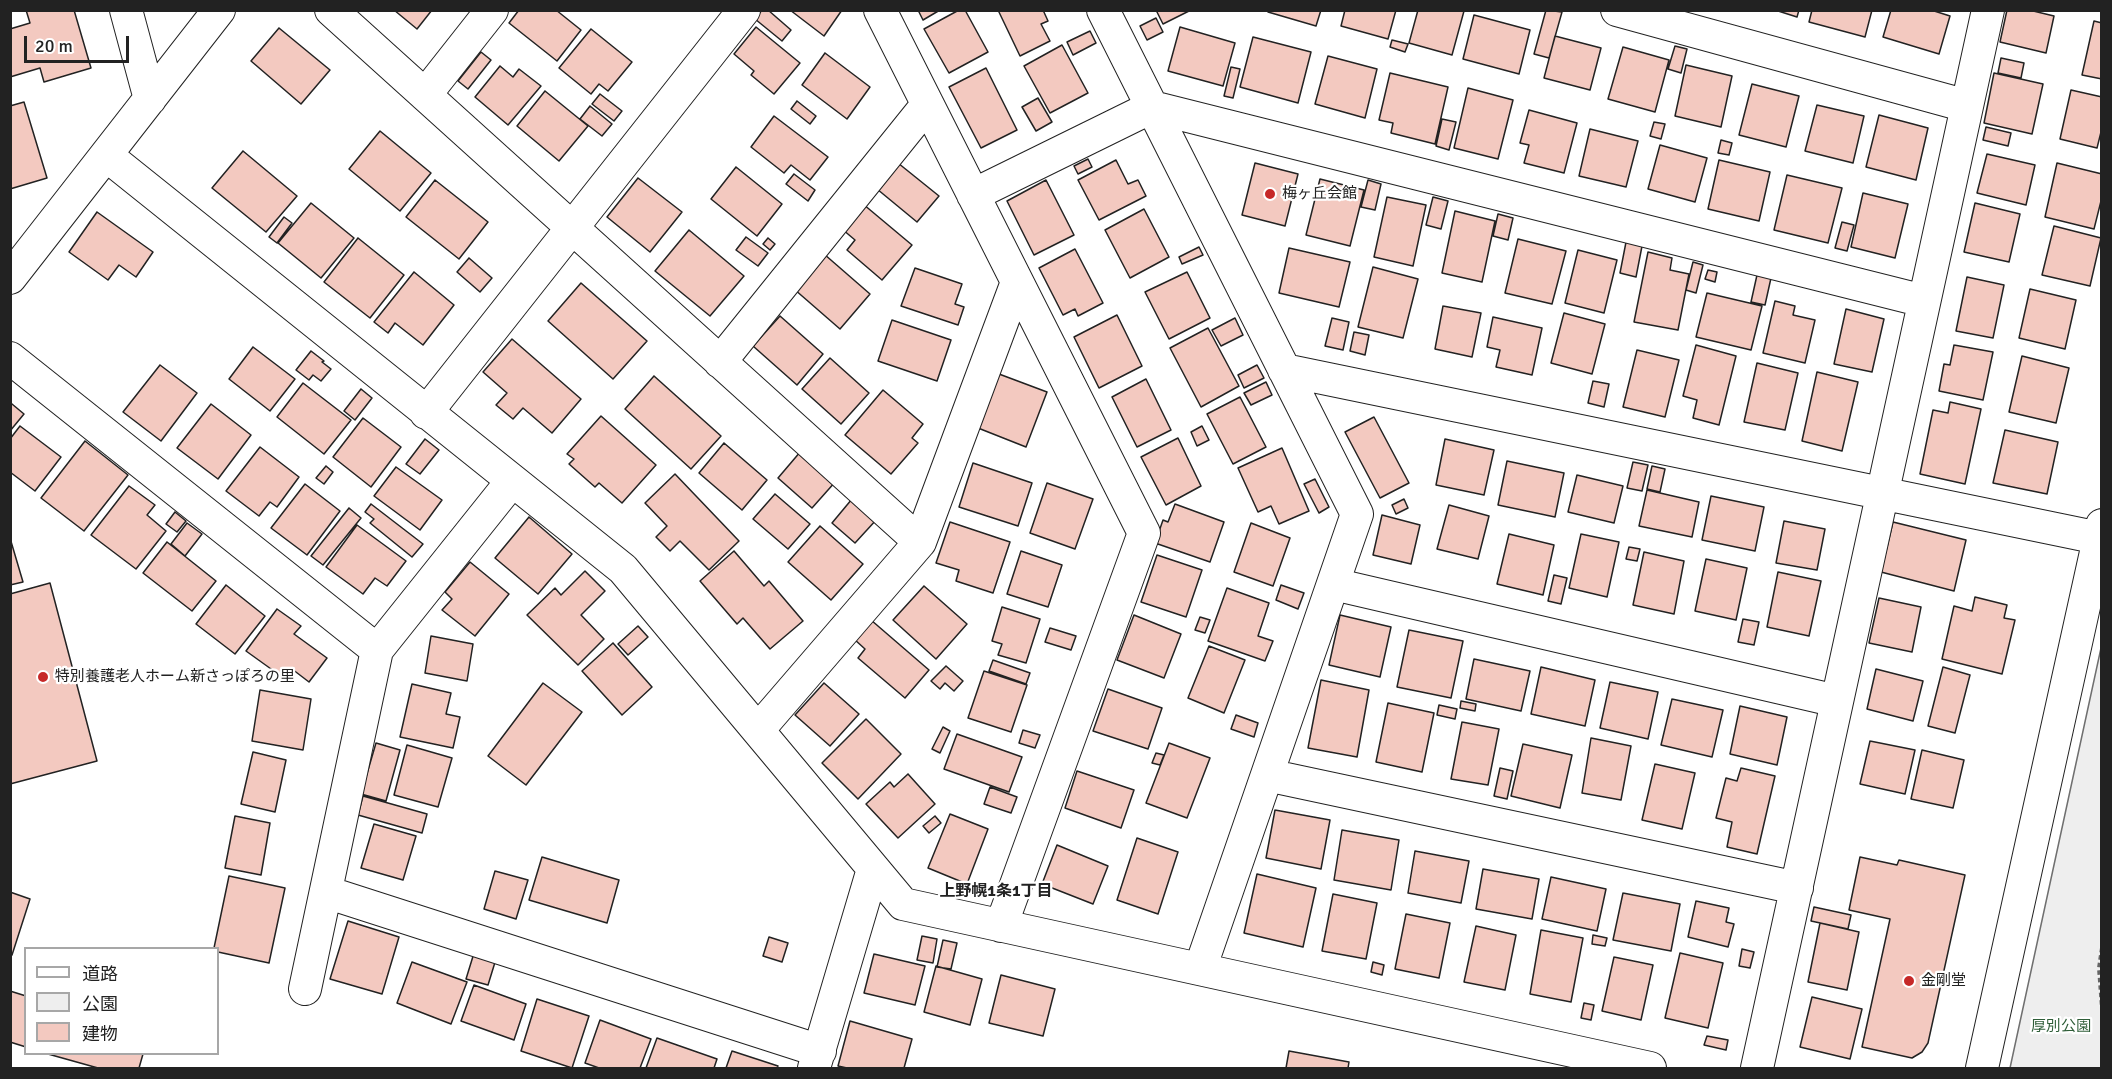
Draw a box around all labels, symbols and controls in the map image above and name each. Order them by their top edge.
scale bar [27,24,132,62]
text: 20 m [35,35,73,57]
place label: 梅ヶ丘会館 [1282,185,1357,203]
marker: 梅ヶ丘会館 [1263,187,1277,201]
place label: 特別養護老人ホーム新さっぽろの里 [55,668,295,686]
marker: 特別養護老人ホーム新さっぽろの里 [36,670,50,684]
district label: 上野幌1条1丁目 [939,882,1053,902]
legend [24,947,219,1055]
text: 道路 [82,963,118,985]
place label: 金剛堂 [1921,972,1966,990]
marker: 金剛堂 [1902,974,1916,988]
text: 公園 [82,993,118,1015]
park label: 厚別公園 [2031,1018,2091,1036]
text: 建物 [82,1023,118,1045]

